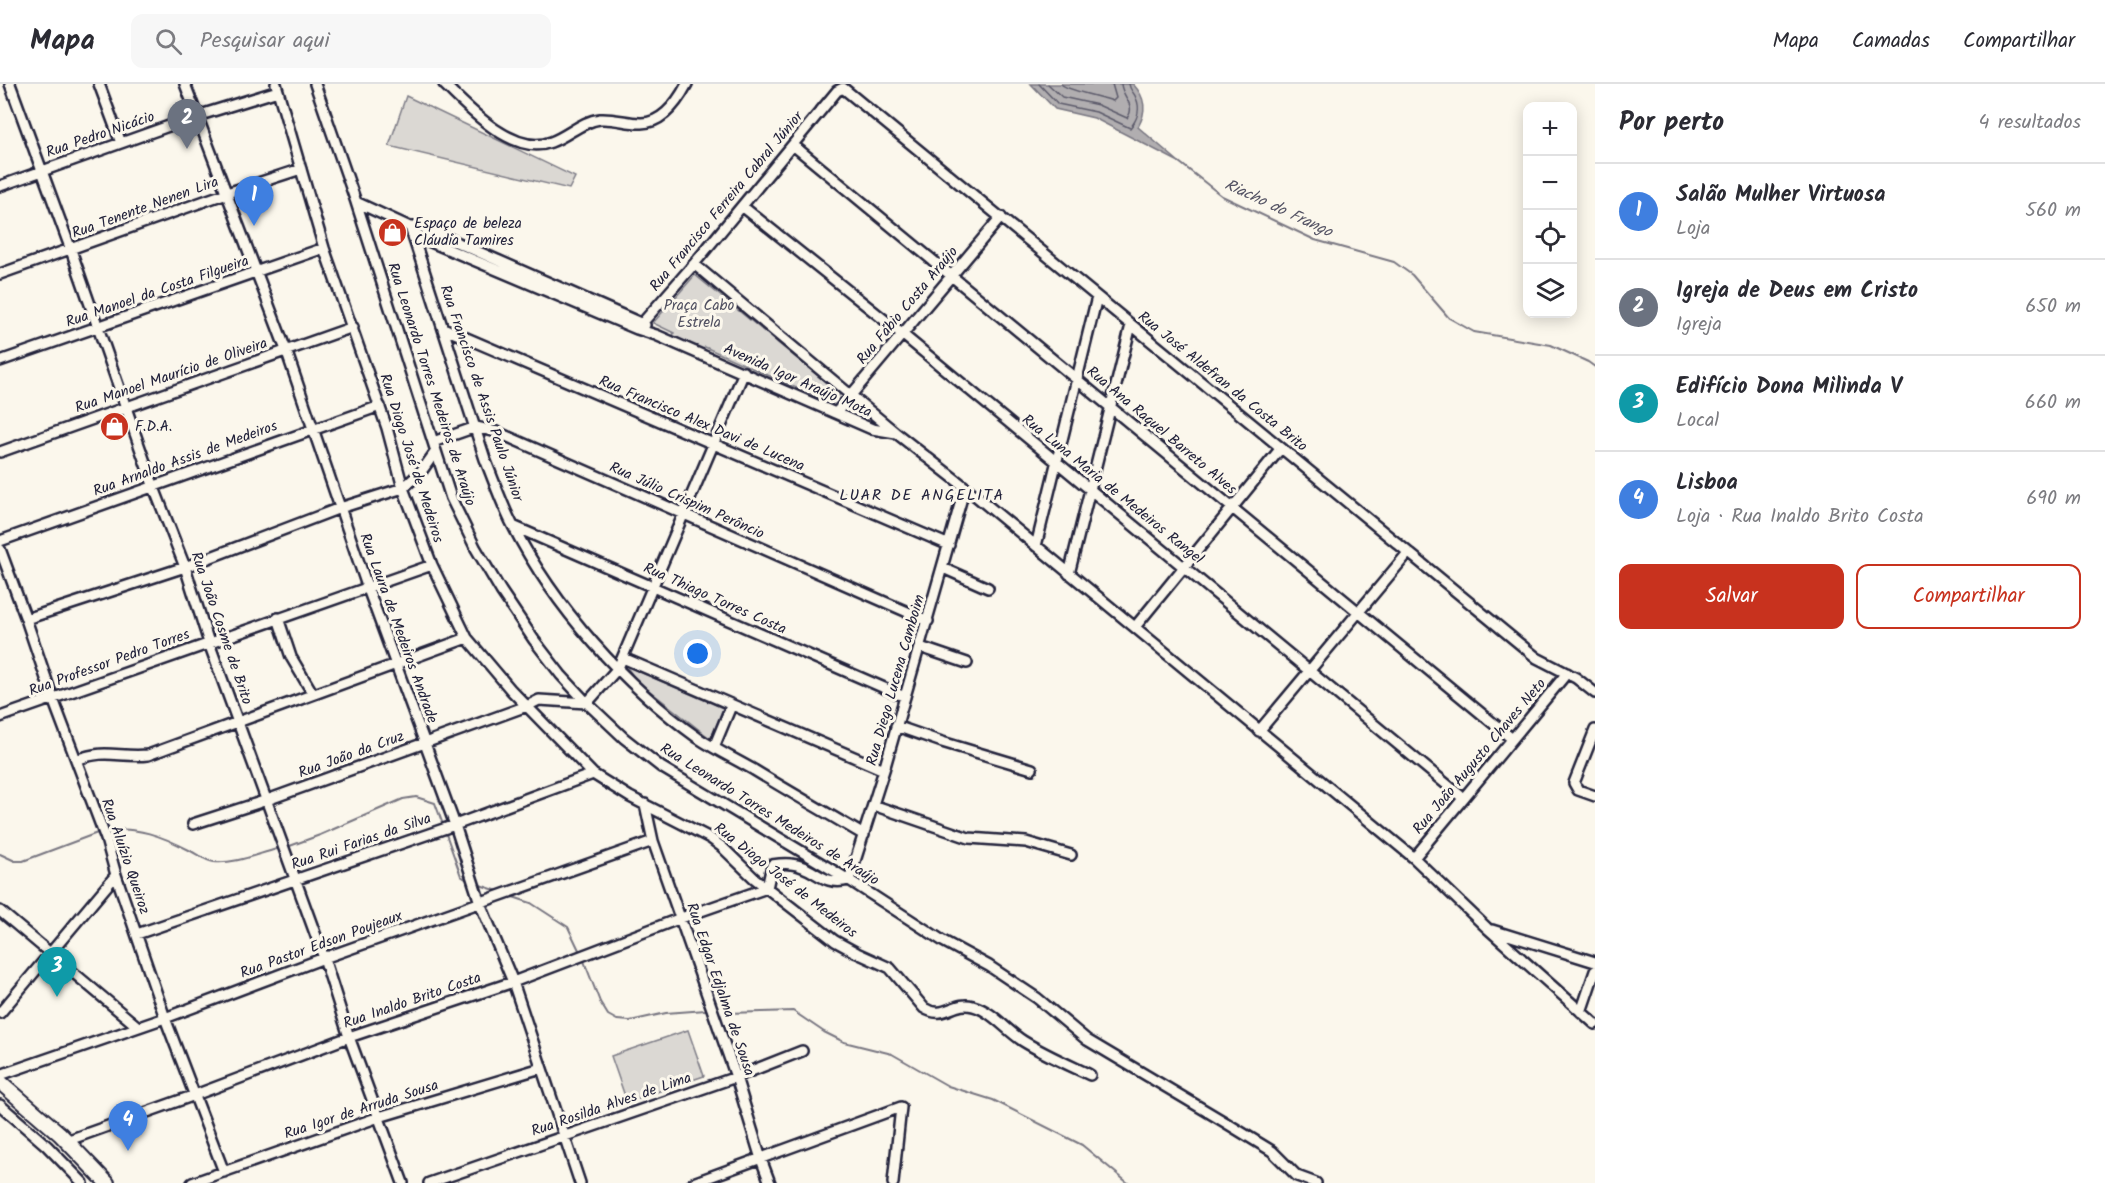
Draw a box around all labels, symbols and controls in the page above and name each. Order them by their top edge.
search box [131,14,551,68]
text: Mapa [30,19,95,64]
text: Pesquisar aqui [200,24,330,59]
icon: search [152,25,185,58]
text: Mapa [1772,25,1819,58]
text: Camadas [1852,25,1930,58]
text: Compartilhar [1963,25,2075,58]
pin: 2 [168,100,207,149]
map controls [1523,102,1577,318]
button: + [1523,102,1577,156]
text: Por perto [1619,102,1724,144]
street label: Rua Pedro Nicácio [43,105,158,165]
street label: Rua Francisco Ferreira Cabral Júnior [644,105,810,297]
text: 4 resultados [1979,107,2081,139]
button: − [1523,156,1577,210]
street label: Rua Tenente Nenen Lira [69,170,222,246]
water label: Riacho do Frango [1220,172,1338,245]
pin: 1 [234,176,274,226]
text: Salão Mulher Virtuosa [1676,178,1885,213]
text: 1 [1635,195,1642,227]
text: 560 m [2025,195,2081,227]
button: locate [1523,210,1577,264]
place label: Espaço de beleza Cláudia Tamires [414,212,522,253]
text: Loja [1676,213,1710,245]
shop icon: Espaço de beleza Cláudia Tamires [377,216,409,248]
street label: Rua Fábio Costa Araújo [851,241,965,370]
street label: Rua Manoel da Costa Filgueira [62,249,252,335]
street label: Rua Leonardo Torres Medeiros de Araújo [380,259,482,509]
button: layers [1523,264,1577,318]
text: Igreja de Deus em Cristo [1676,274,1918,309]
street label: Rua Francisco de Assis Paulo Júnior [433,282,530,506]
text: 2 [1633,291,1644,323]
text: 650 m [2025,291,2081,323]
park label: Praça Cabo Estrela [664,294,734,335]
street label: Rua José Aldefran da Costa Brito [1132,306,1313,458]
text: Igreja [1676,309,1722,341]
street label: Rua Manoel Maurício de Oliveira [72,332,271,420]
street label: Avenida Igor Araújo Mota [720,337,876,424]
street label: Rua Ana Raquel Barreto Alves [1081,361,1242,501]
street label: Rua Francisco Alex Davi de Lucena [595,370,808,478]
text: Edifício Dona Milinda V [1676,370,1902,405]
street label: Rua Diogo José de Medeiros [372,371,450,547]
text: 3 [1633,387,1644,419]
text: 660 m [2025,387,2081,419]
text: Local [1676,405,1719,437]
street label: Rua Luna Maria de Medeiros Rangel [1016,409,1209,571]
shop icon: F.D.A. [98,410,130,442]
street label: Rua Arnaldo Assis de Medeiros [90,414,282,504]
place label: F.D.A. [135,415,172,439]
street label: Rua Júlio Crispim Perôncio [605,456,768,546]
text: Lisboa [1676,466,1738,501]
district label: LUAR DE ANGELITA [839,483,1005,508]
text: 4 [1633,483,1644,515]
text: 690 m [2026,483,2081,515]
text: Loja · Rua Inaldo Brito Costa [1676,501,1924,533]
street label: Rua Laura de Medeiros Andrade [352,530,444,727]
street label: Rua João Cosme de Brito [184,549,259,708]
street label: Rua Thiago Torres Costa [639,557,790,641]
button: Salvar [1619,564,1844,629]
button: Compartilhar [1856,564,2081,629]
street label: Rua Diego Lucena Camboim [860,592,932,769]
street label: Rua Professor Pedro Torres [25,622,194,703]
your location [683,639,712,668]
street label: Rua João Augusto Chaves Neto [1407,673,1553,840]
street label: Rua João da Cruz [295,725,408,785]
street label: Rua Leonardo Torres Medeiros de Araújo [655,737,884,893]
street label: Rua Aluízio Queiroz [94,795,156,918]
street label: Rua Rui Farias da Silva [288,807,435,877]
street label: Rua Diogo José de Medeiros [708,817,863,945]
street label: Rua Edgar Edjalma de Sousa [679,899,761,1079]
street label: Rua Pastor Edson Poujeaux [237,904,406,985]
pin: 3 [38,948,76,997]
street label: Rua Inaldo Brito Costa [340,966,485,1036]
street label: Rua Rosilda Alves de Lima [528,1066,695,1144]
street label: Rua Igor de Arruda Sousa [281,1074,442,1146]
pin: 4 [108,1102,148,1151]

